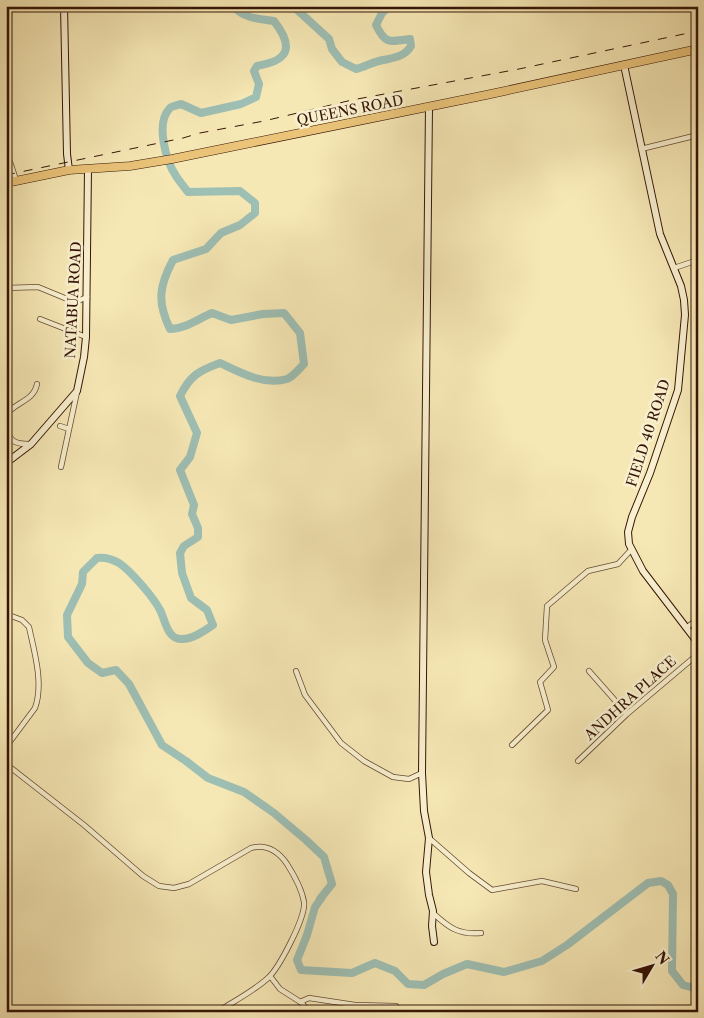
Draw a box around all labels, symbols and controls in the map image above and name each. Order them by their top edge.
street label: QUEENS ROAD [295,91,405,129]
street label: NATABUA ROAD [61,241,85,359]
street label: FIELD 40 ROAD [622,377,674,489]
street label: ANDHRA PLACE [580,652,680,745]
north arrow [626,940,676,990]
text: N [651,948,673,968]

